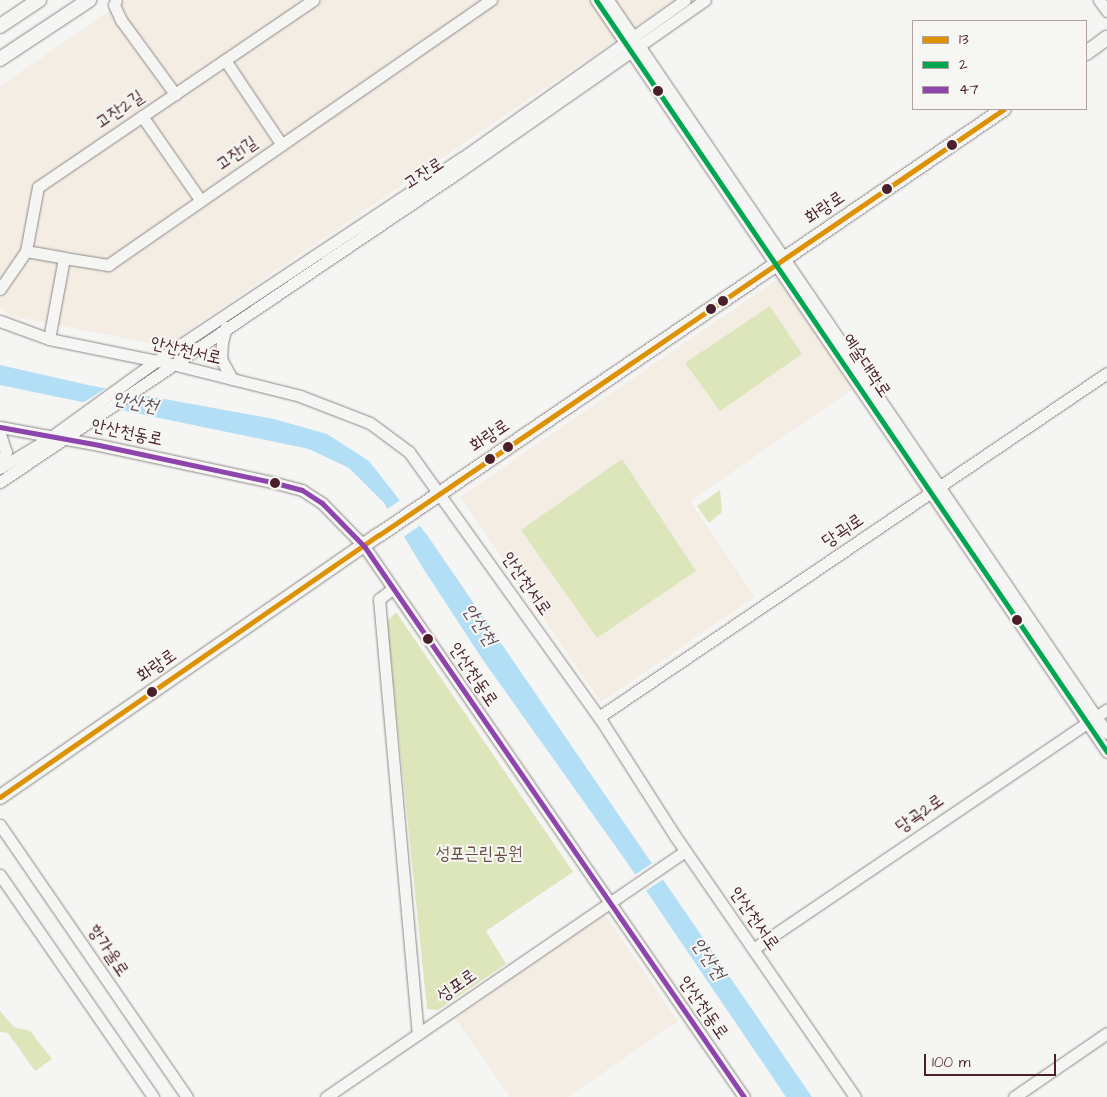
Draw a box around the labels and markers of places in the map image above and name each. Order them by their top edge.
unlabelled marker [653,86,663,96]
unlabelled marker [947,140,957,150]
unlabelled marker [882,184,892,194]
unlabelled marker [718,296,728,306]
unlabelled marker [706,304,716,314]
unlabelled marker [503,442,513,452]
unlabelled marker [485,454,495,464]
unlabelled marker [270,478,280,488]
unlabelled marker [1012,615,1022,625]
unlabelled marker [423,634,433,644]
unlabelled marker [147,687,157,697]

